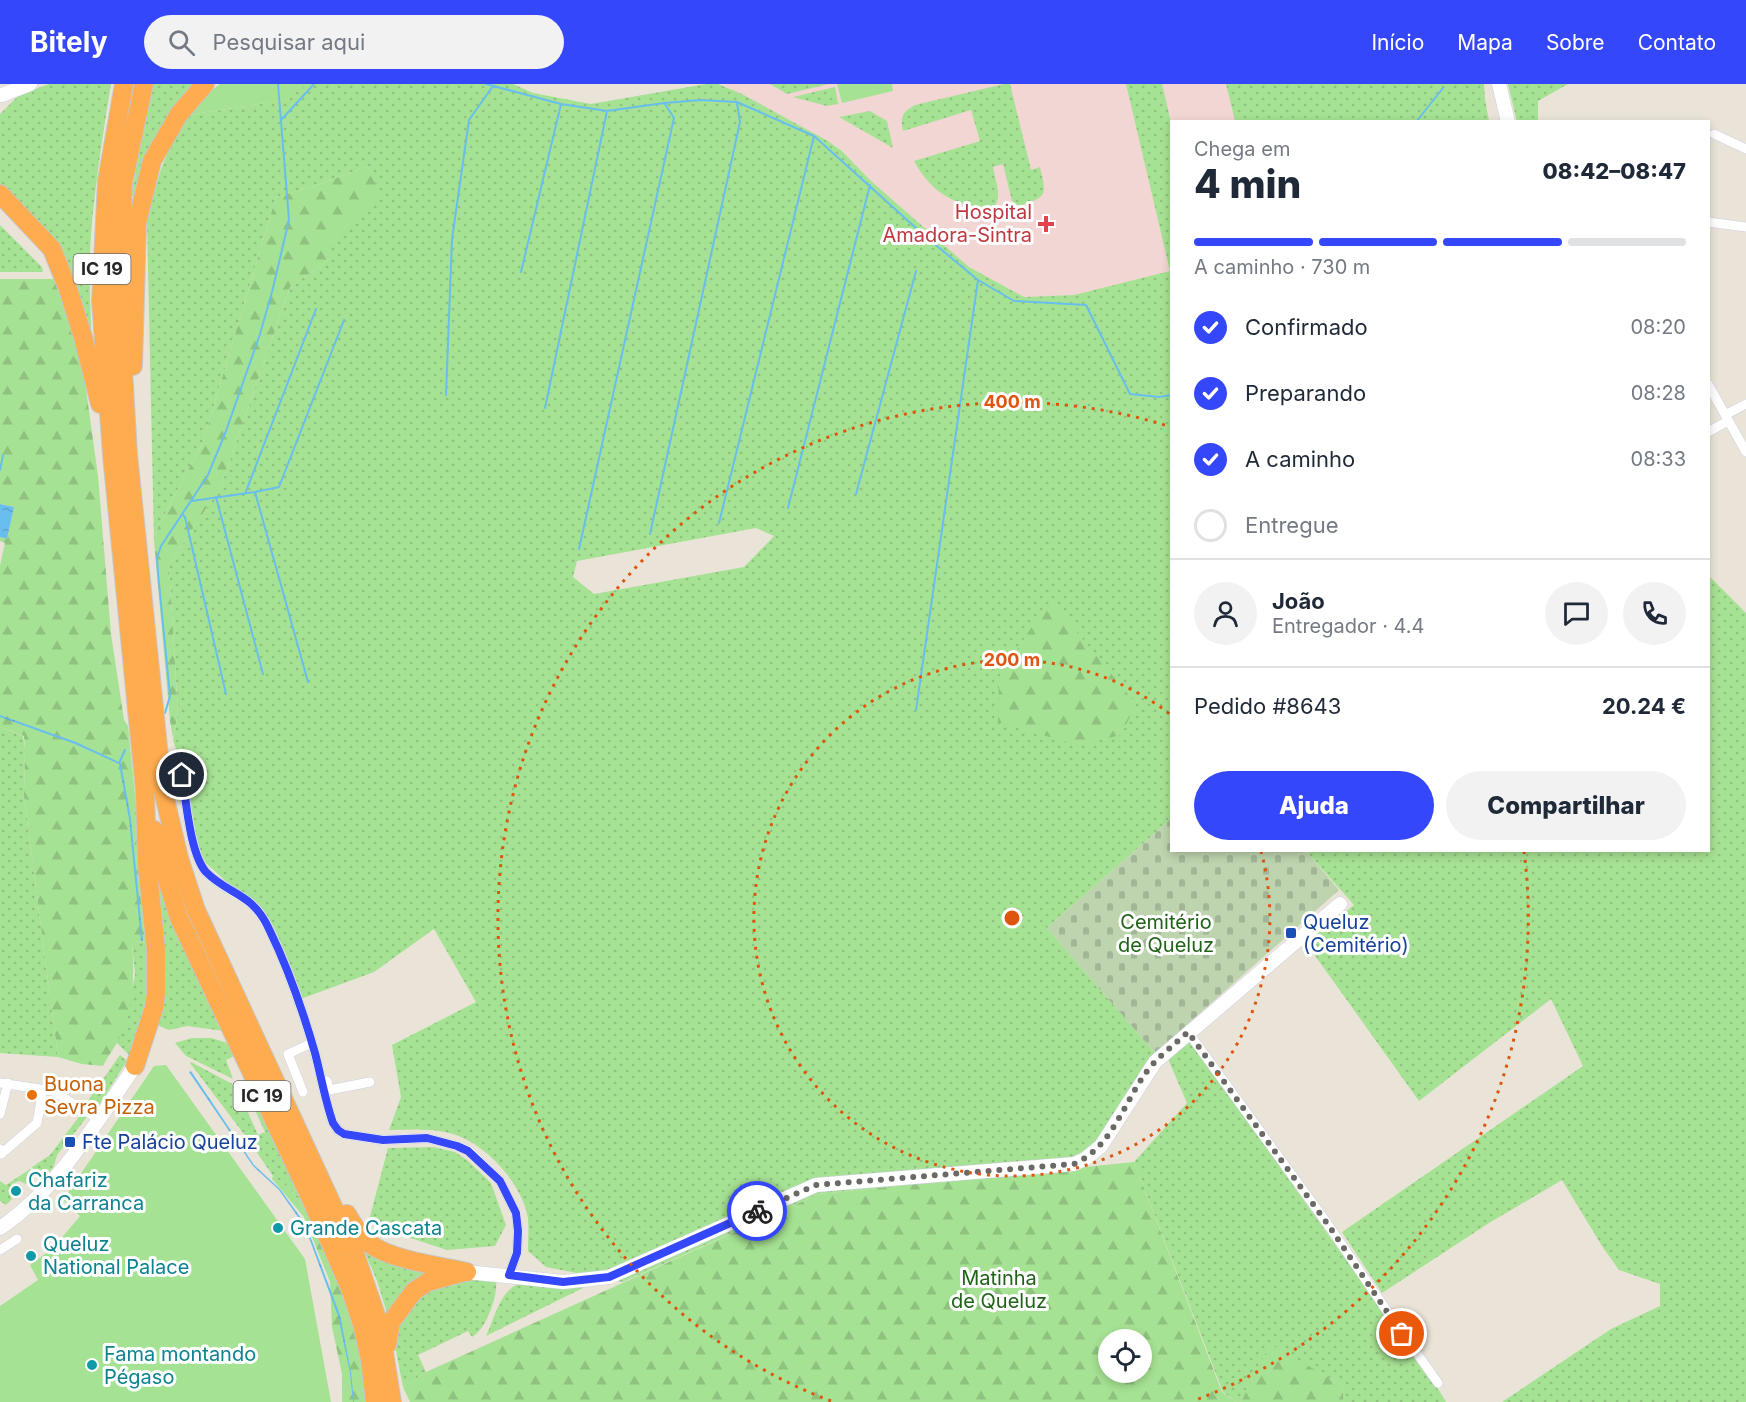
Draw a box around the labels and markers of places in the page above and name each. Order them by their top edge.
place label: Hospital Amadora-Sintra [882,200,1032,247]
marker: Hospital Amadora-Sintra [1037,215,1055,233]
pin [156,749,207,800]
centre of rings [1002,908,1022,928]
place label: Queluz (Cemitério) [1303,910,1409,957]
marker: Queluz (Cemitério) [1284,926,1298,940]
place label: Buona Sevra Pizza [44,1072,155,1119]
marker: Buona Sevra Pizza [25,1088,39,1102]
place label: Fte Palácio Queluz [82,1130,258,1154]
marker: Fte Palácio Queluz [63,1135,77,1149]
place label: Chafariz da Carranca [28,1168,144,1215]
marker: Chafariz da Carranca [9,1184,23,1198]
place label: Grande Cascata [290,1216,442,1240]
marker: Grande Cascata [271,1221,285,1235]
place label: Queluz National Palace [43,1232,189,1279]
marker: Queluz National Palace [24,1249,38,1263]
pin [1376,1308,1427,1359]
place label: Fama montando Pégaso [104,1342,256,1389]
marker: Fama montando Pégaso [85,1358,99,1372]

